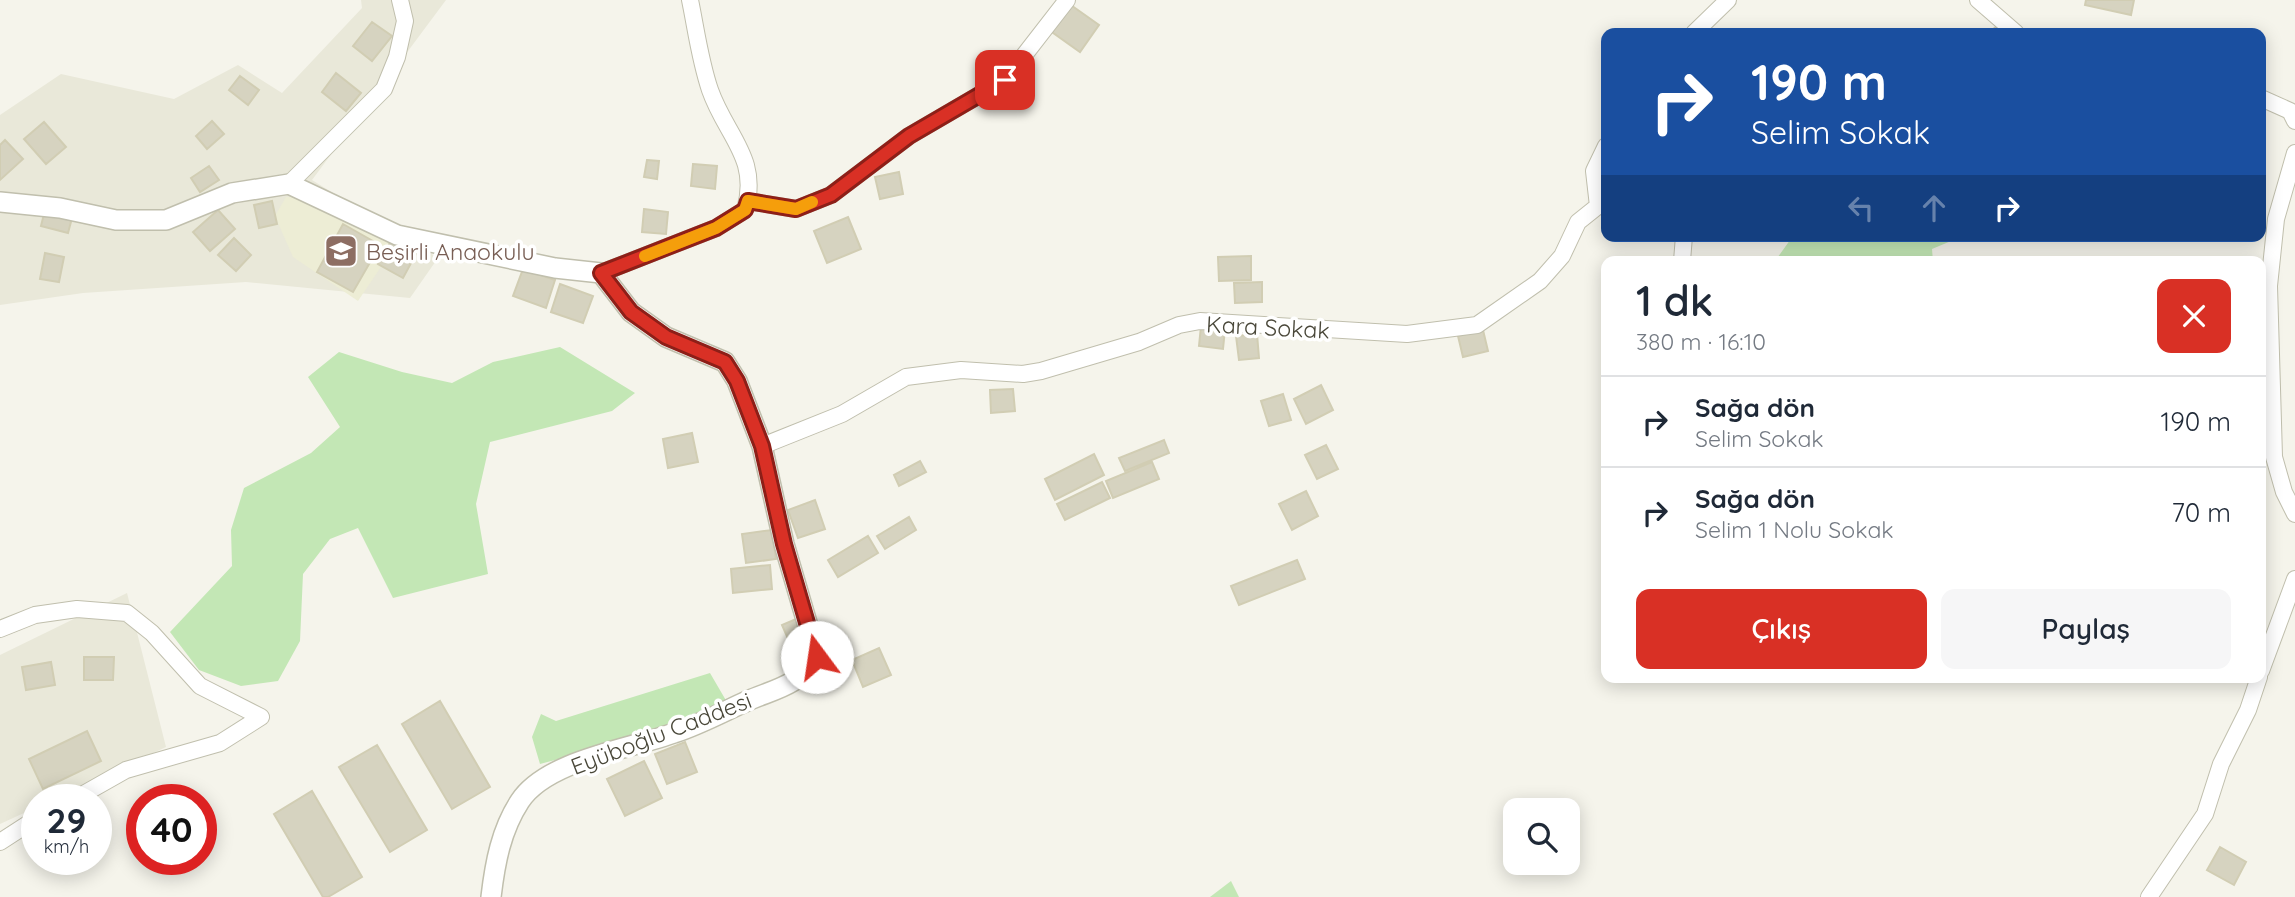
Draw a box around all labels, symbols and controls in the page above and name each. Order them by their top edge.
pin [975,50,1035,110]
text: 190 m [1751,51,1887,112]
icon: right [1636,56,1727,147]
icon: arrive [986,61,1024,99]
text: Selim Sokak [1751,112,1930,152]
icon: left [1842,189,1880,227]
icon: ahead [1915,189,1953,227]
icon: right [1988,189,2026,227]
school or university icon: Beşirli Anaokulu [322,232,360,270]
place label: Beşirli Anaokulu [366,237,535,266]
text: 1 dk [1636,274,1713,327]
button: close [2157,279,2231,353]
street label: Kara Sokak [1206,309,1330,345]
text: 380 m · 16:10 [1636,327,1766,356]
text: Sağa dön [1695,391,1815,424]
icon: right [1636,403,1674,441]
text: 190 m [2161,405,2231,438]
text: Selim Sokak [1695,424,1824,453]
text: Sağa dön [1695,482,1815,515]
icon: right [1636,494,1674,532]
text: 70 m [2171,496,2231,529]
text: Selim 1 Nolu Sokak [1695,515,1894,544]
button: Çıkış [1636,589,1927,669]
button: Paylaş [1941,589,2231,669]
position arrow [780,620,854,694]
street label: Eyüboğlu Caddesi [567,685,755,781]
speed limit sign: 40 [126,784,217,875]
text: 29 [47,798,86,842]
map controls [1503,798,1580,875]
button: search [1503,798,1580,875]
text: km/h [44,835,89,858]

